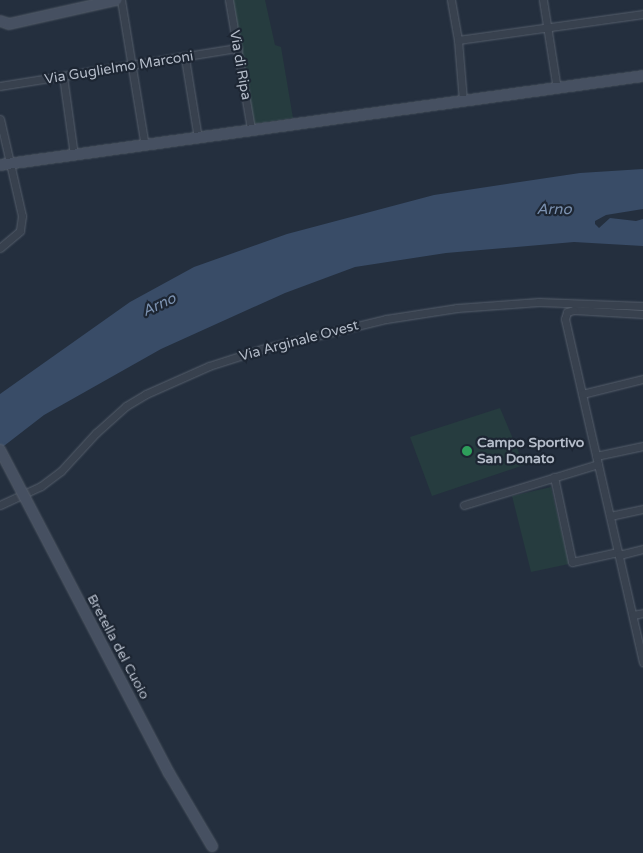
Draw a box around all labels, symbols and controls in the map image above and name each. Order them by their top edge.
street label: Via di Ripa [226,29,254,101]
street label: Via Guglielmo Marconi [43,48,195,88]
water label: Arno [536,201,572,219]
water label: Arno [139,289,179,321]
street label: Via Arginale Ovest [238,317,360,365]
place label: Campo Sportivo San Donato [477,435,584,468]
marker: Campo Sportivo San Donato [461,445,473,457]
street label: Bretella del Cuoio [83,591,153,703]

